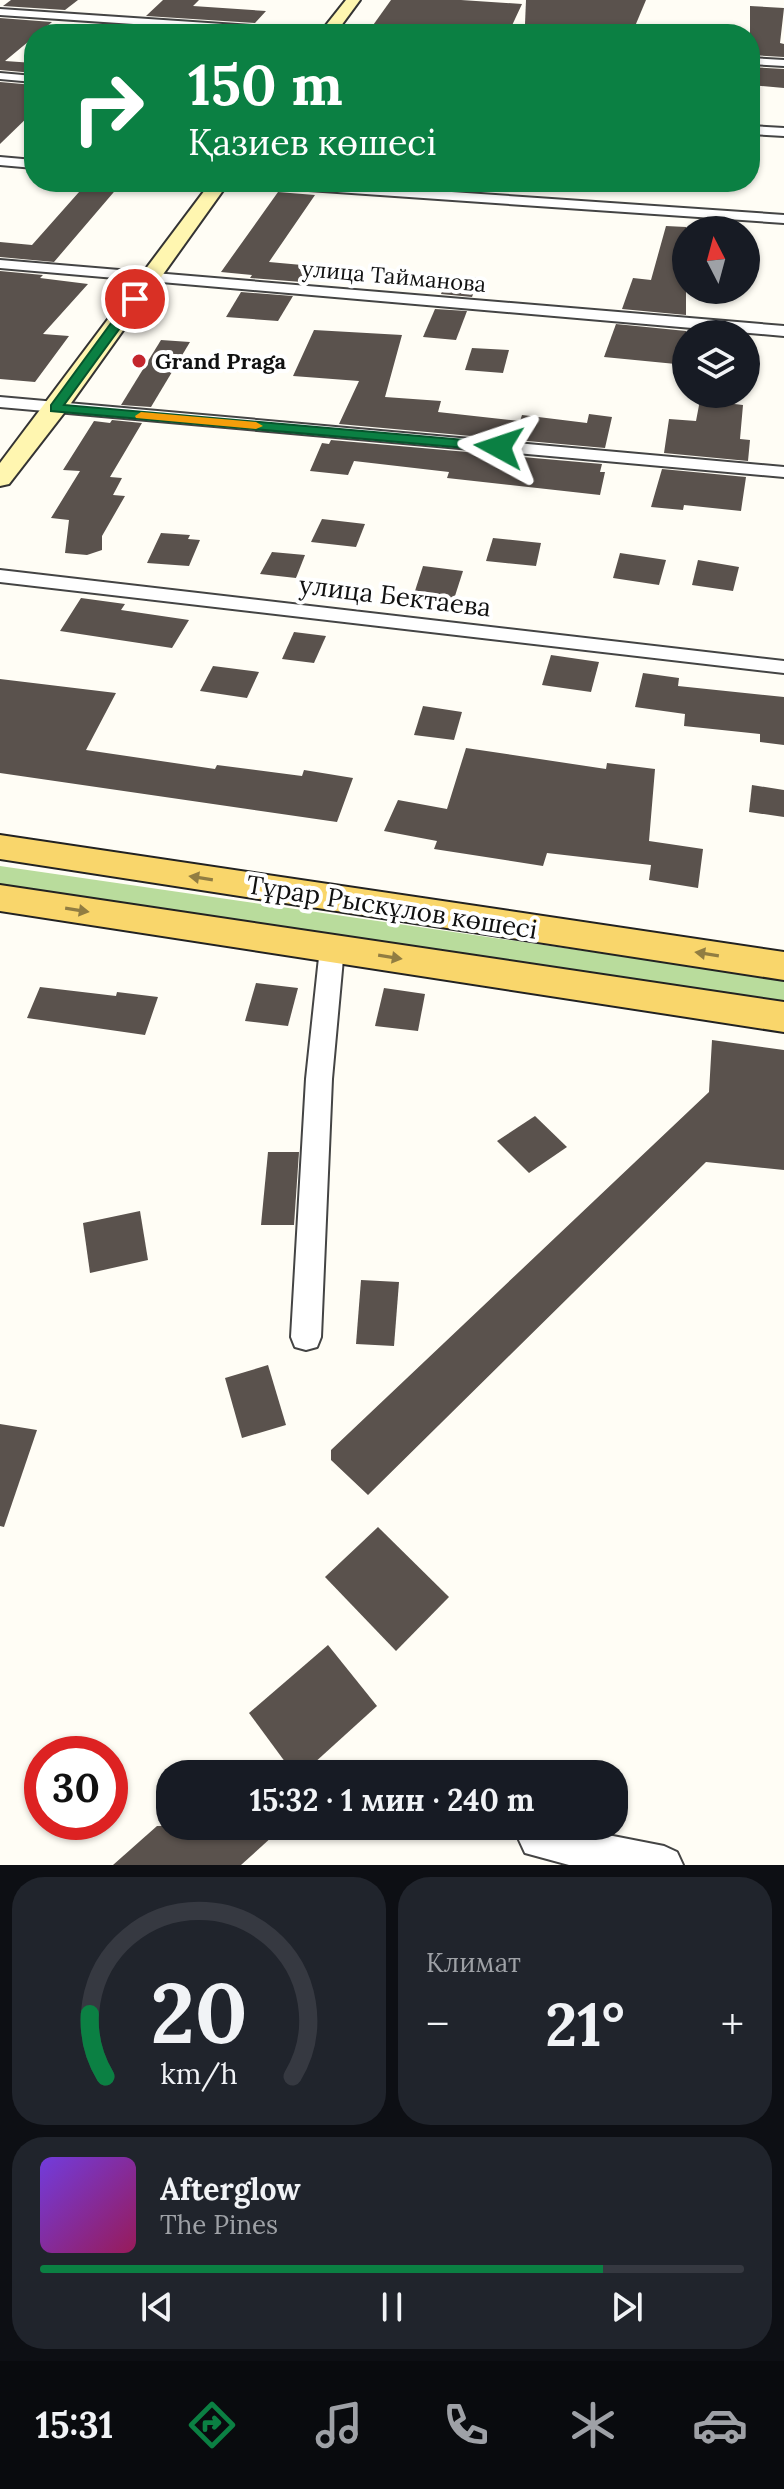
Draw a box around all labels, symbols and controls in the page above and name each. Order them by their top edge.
text: 150 m [188,49,343,120]
icon: right [56,56,160,160]
text: Қазиев көшесі [188,119,437,165]
north arrow [672,216,760,304]
map controls [672,216,760,408]
street label: улица Тайманова [301,254,487,298]
pin [101,265,169,333]
icon: arrive [113,277,157,321]
button: layers [672,320,760,408]
place label: Grand Praga [155,347,287,375]
marker: Grand Praga [130,352,148,370]
position arrow [457,405,541,489]
street label: улица Бектаева [297,567,493,624]
street label: Тұрар Рыскұлов көшесі [244,867,540,946]
one-way arrow [188,871,213,883]
one-way arrow [65,904,90,917]
one-way arrow [694,947,719,960]
one-way arrow [377,951,402,964]
speed limit sign: 30 [24,1736,128,1840]
text: 15:32 · 1 мин · 240 m [250,1781,534,1819]
text: Климат [426,1946,521,1979]
text: 20 [150,1959,248,2066]
text: 21° [545,1986,625,2062]
text: − [426,1996,449,2052]
text: + [721,1996,744,2052]
text: km/h [160,2055,238,2092]
text: Afterglow [160,2170,301,2208]
text: The Pines [160,2208,278,2241]
icon: previous [135,2285,179,2329]
icon: pause [370,2285,414,2329]
icon: next [605,2285,649,2329]
icon: directions [184,2397,240,2453]
icon: music [311,2397,367,2453]
icon: phone [438,2397,494,2453]
icon: climate [565,2397,621,2453]
icon: car [692,2397,748,2453]
text: 15:31 [36,2402,113,2448]

